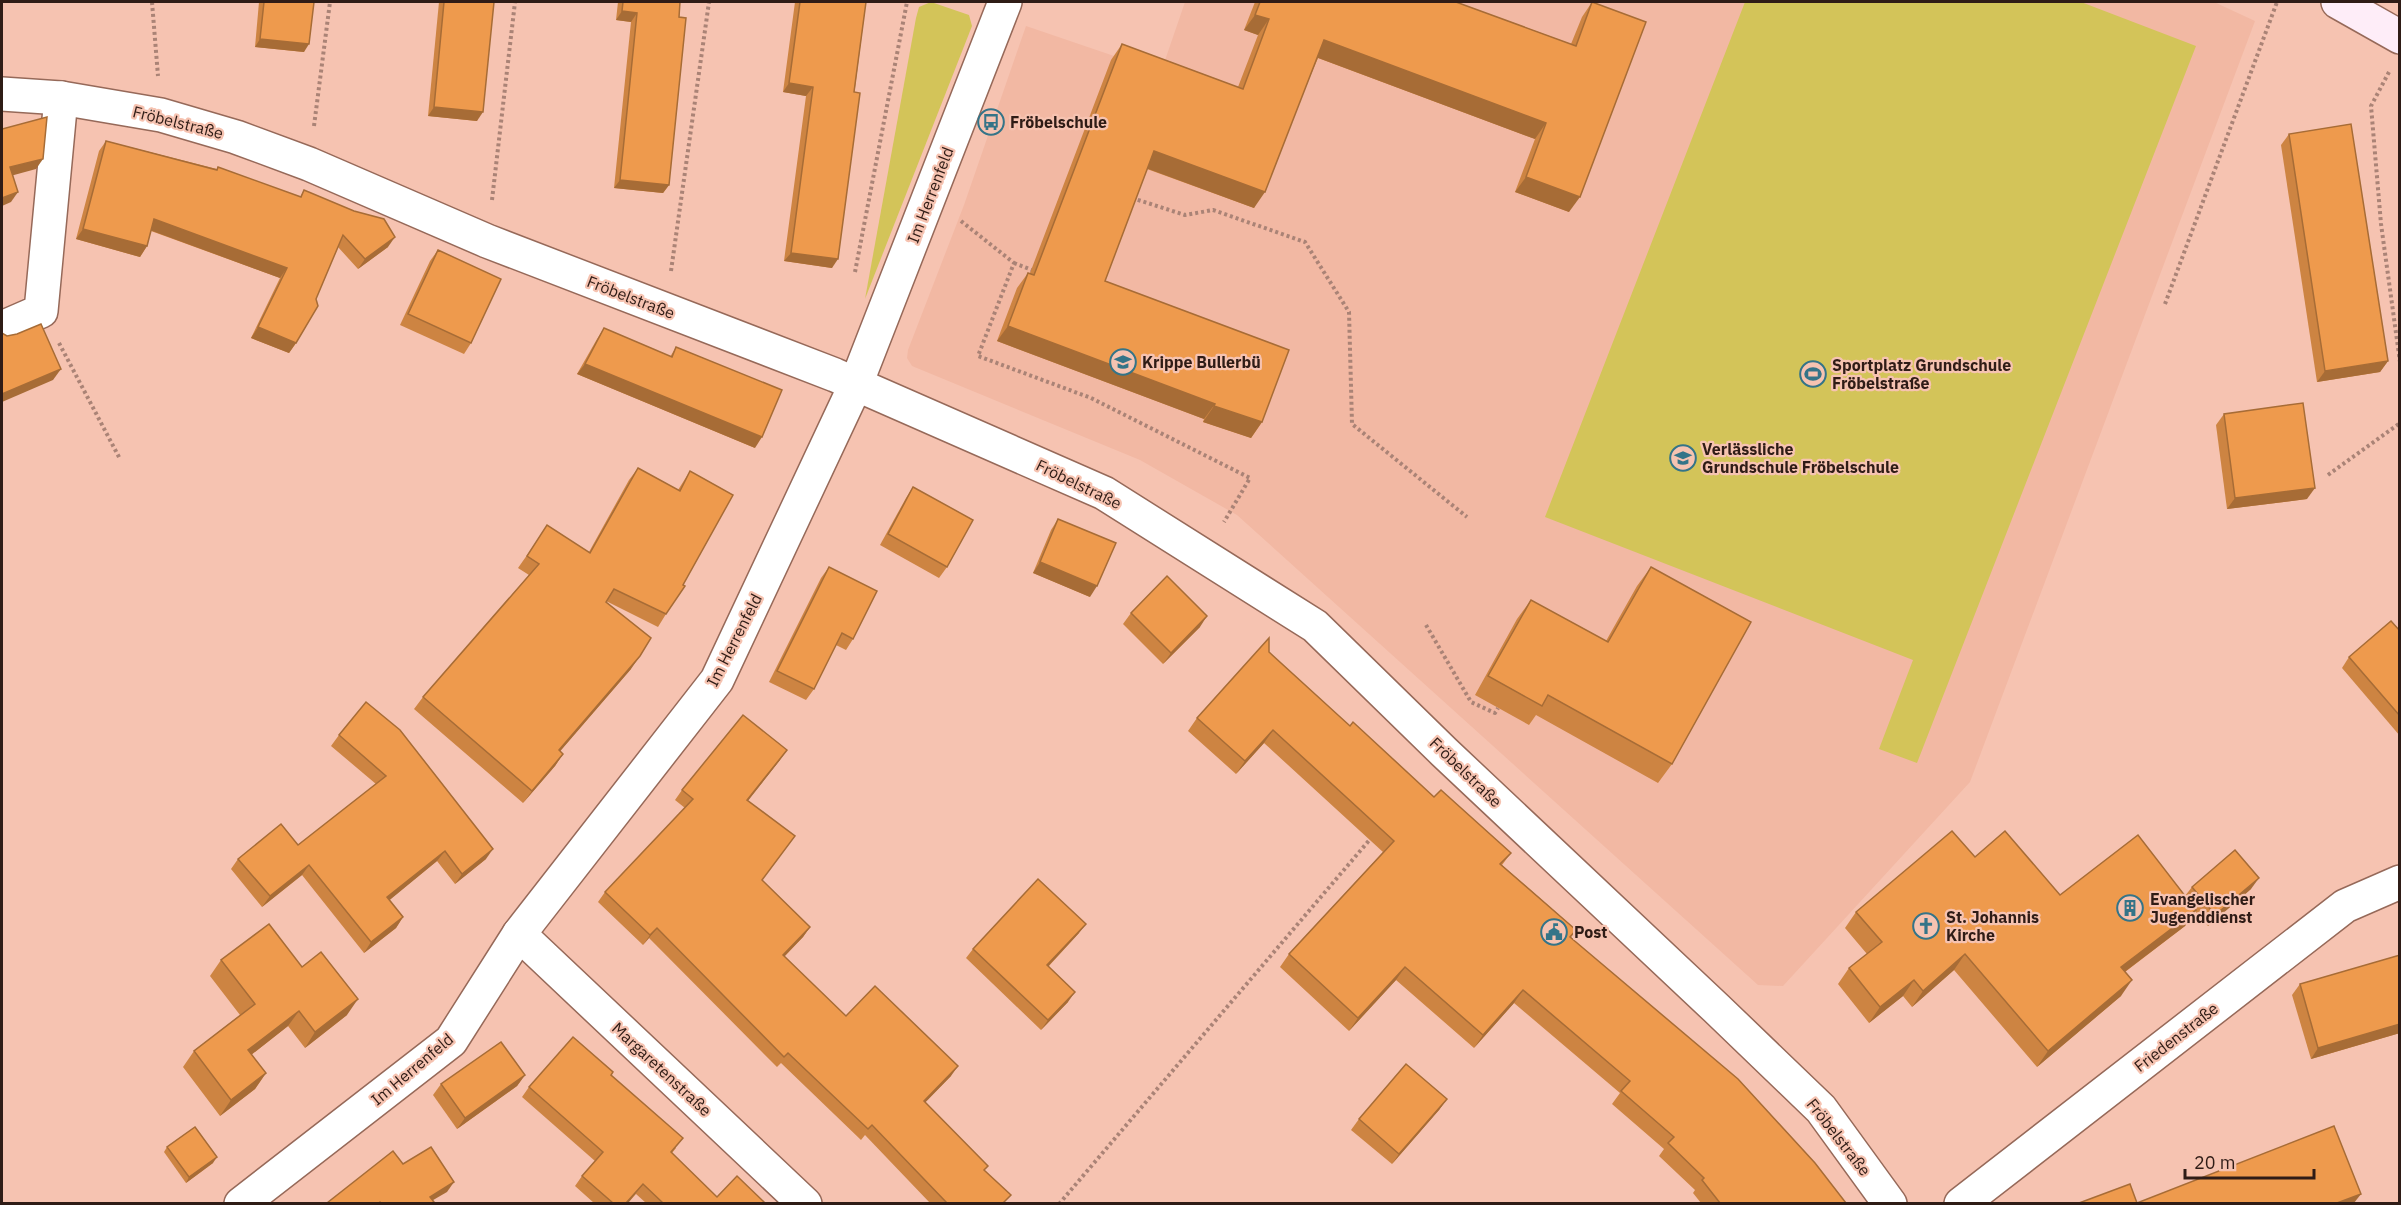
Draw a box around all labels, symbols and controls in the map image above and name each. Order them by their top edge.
street label: Fröbelstraße [131,101,225,143]
bus stop icon: Fröbelschule [976,107,1006,137]
place label: Fröbelschule [1010,112,1107,132]
street label: Im Herrenfeld [903,144,957,246]
street label: Fröbelstraße [584,271,678,323]
school or university icon: Krippe Bullerbü [1108,347,1138,377]
place label: Krippe Bullerbü [1142,352,1261,372]
place label: Sportplatz Grundschule Fröbelstraße [1832,355,2011,393]
sports icon: Sportplatz Grundschule Fröbelstraße [1798,359,1828,389]
place label: Verlässliche Grundschule Fröbelschule [1702,439,1899,477]
school or university icon: Verlässliche Grundschule Fröbelschule [1668,443,1698,473]
street label: Fröbelstraße [1033,455,1125,513]
street label: Im Herrenfeld [702,590,766,690]
street label: Fröbelstraße [1426,733,1506,811]
place label: Evangelischer Jugenddienst [2150,889,2256,927]
building icon: Evangelischer Jugenddienst [2115,893,2145,923]
place label: St. Johannis Kirche [1946,907,2039,945]
church icon: St. Johannis Kirche [1911,911,1941,941]
public building icon: Post [1539,917,1569,947]
place label: Post [1574,922,1607,942]
street label: Friedenstraße [2130,998,2222,1076]
street label: Margaretenstraße [608,1018,716,1120]
street label: Im Herrenfeld [367,1029,457,1109]
street label: Fröbelstraße [1803,1094,1875,1180]
scale bar [2185,1142,2314,1180]
text: 20 m [2194,1151,2236,1174]

